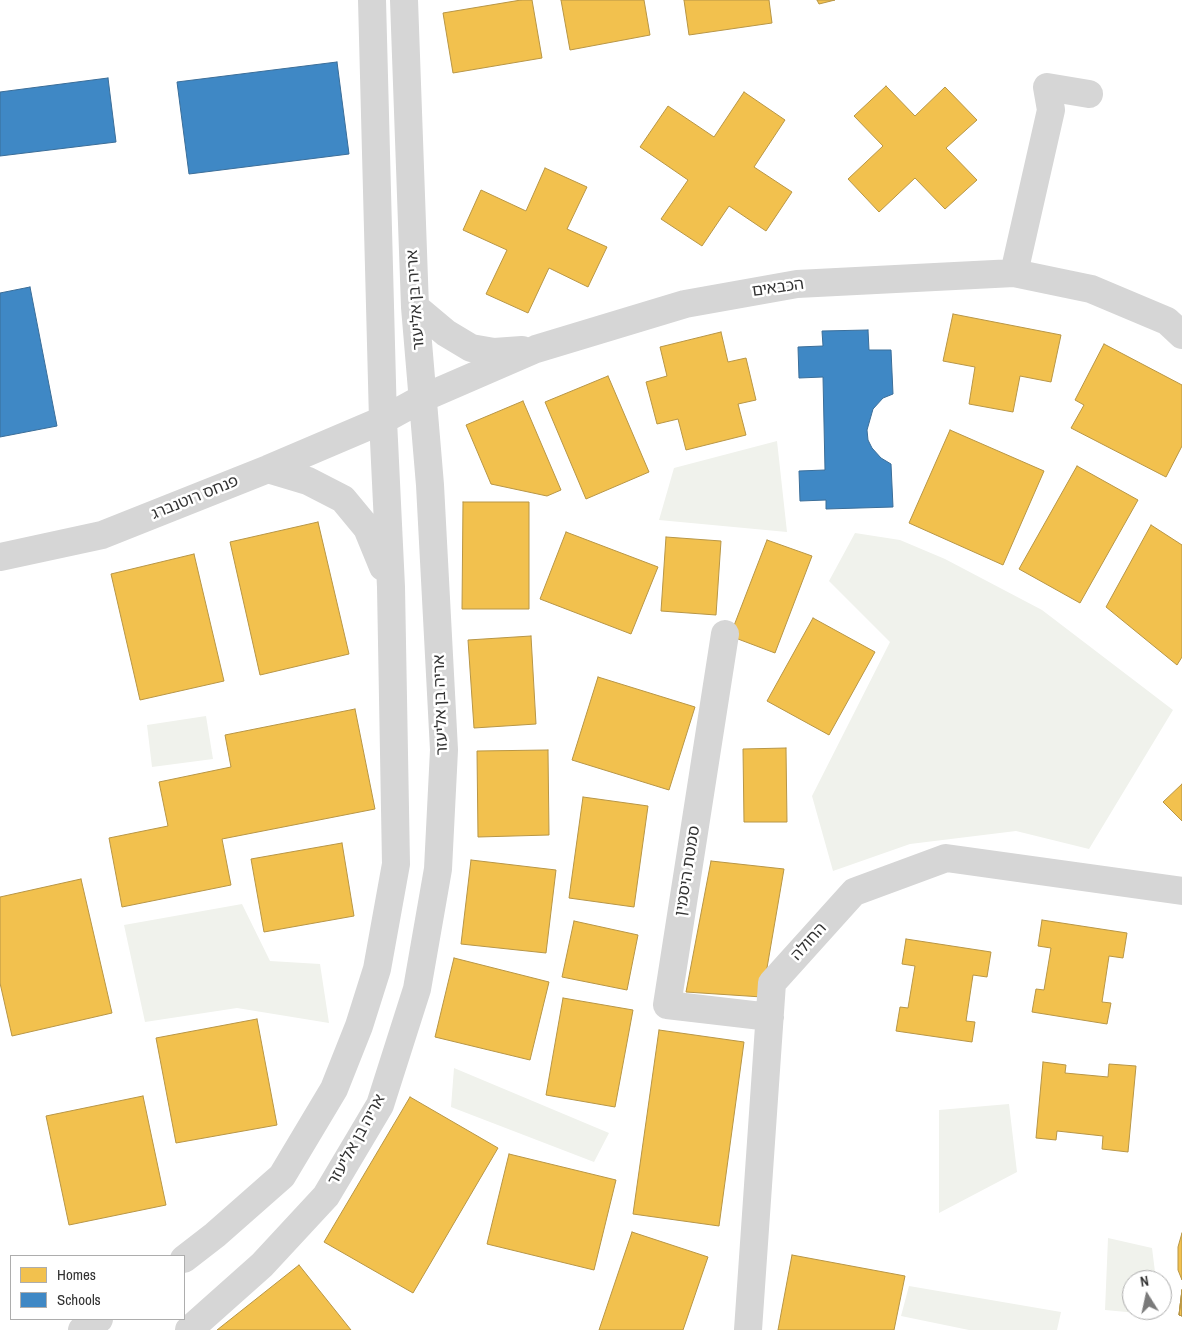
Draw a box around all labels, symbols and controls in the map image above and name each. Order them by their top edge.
street label: אריה בן אליעזר [403,249,429,351]
street label: הכבאים [751,275,805,301]
street label: פנחס רוטנברג [149,472,241,524]
street label: אריה בן אליעזר [430,654,452,756]
street label: סמטת היסמין [671,825,705,917]
street label: החולה [787,919,831,965]
street label: אריה בן אליעזר [324,1091,390,1189]
legend [10,1255,185,1320]
text: Homes [57,1264,96,1285]
north arrow [1122,1270,1172,1320]
text: N [1139,1272,1150,1291]
text: Schools [57,1289,101,1310]

